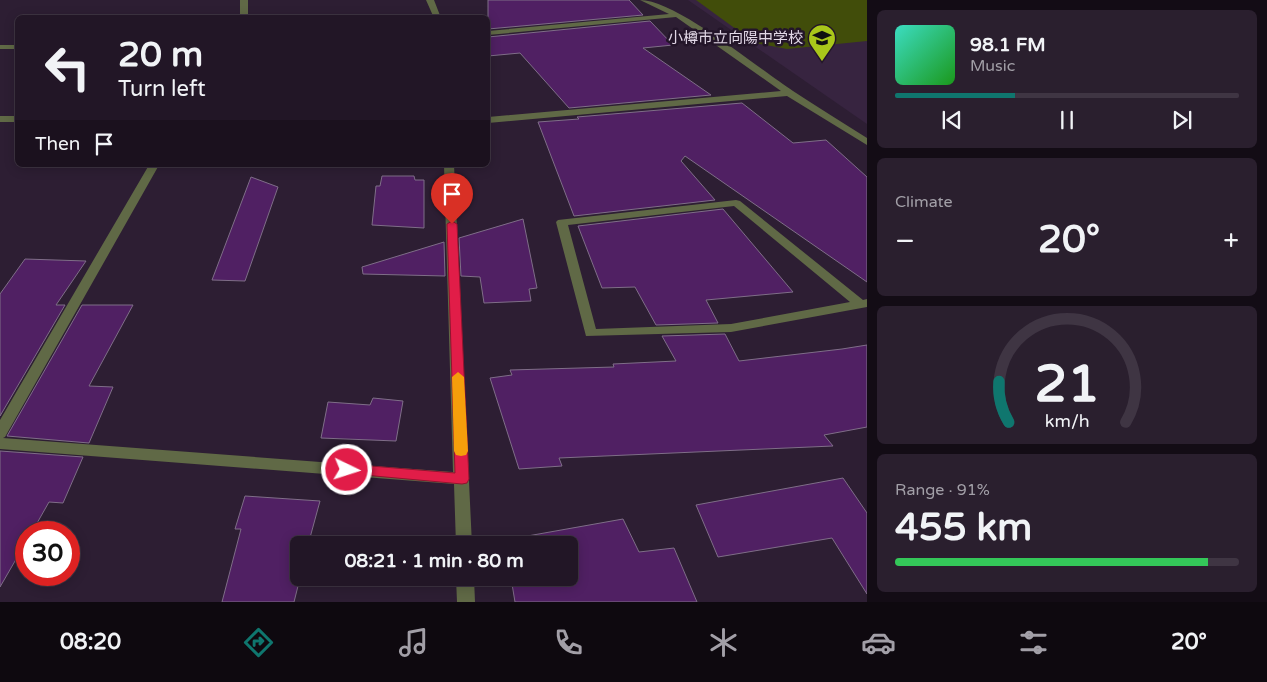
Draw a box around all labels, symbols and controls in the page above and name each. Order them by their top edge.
school or university icon: 小樽市立向陽中学校 [807,23,837,62]
place label: 小樽市立向陽中学校 [668,29,803,47]
text: 20 m [118,34,203,76]
text: 98.1 FM [970,34,1046,56]
icon: left [35,35,100,100]
text: Music [970,56,1015,76]
text: Turn left [118,76,206,102]
icon: previous [938,106,966,134]
icon: pause [1053,106,1081,134]
icon: next [1168,106,1196,134]
icon: arrive [90,130,118,158]
text: Then [35,133,80,155]
pin [431,173,473,224]
icon: arrive [438,180,466,208]
text: Climate [895,192,953,212]
text: 20° [1038,217,1100,263]
text: − [895,224,915,258]
text: + [1223,224,1239,258]
text: 21 [1034,353,1100,416]
text: km/h [1045,411,1089,432]
position arrow [320,443,372,495]
text: Range · 91% [895,480,990,500]
text: 455 km [895,505,1032,551]
speed limit sign: 30 [15,521,80,586]
text: 08:21 · 1 min · 80 m [344,550,524,572]
icon: directions [241,625,276,660]
icon: music [396,625,431,660]
icon: phone [551,625,586,660]
icon: climate [706,625,741,660]
icon: car [861,625,896,660]
icon: filters [1016,625,1051,660]
text: 08:20 [60,629,121,655]
text: 20° [1171,629,1207,655]

